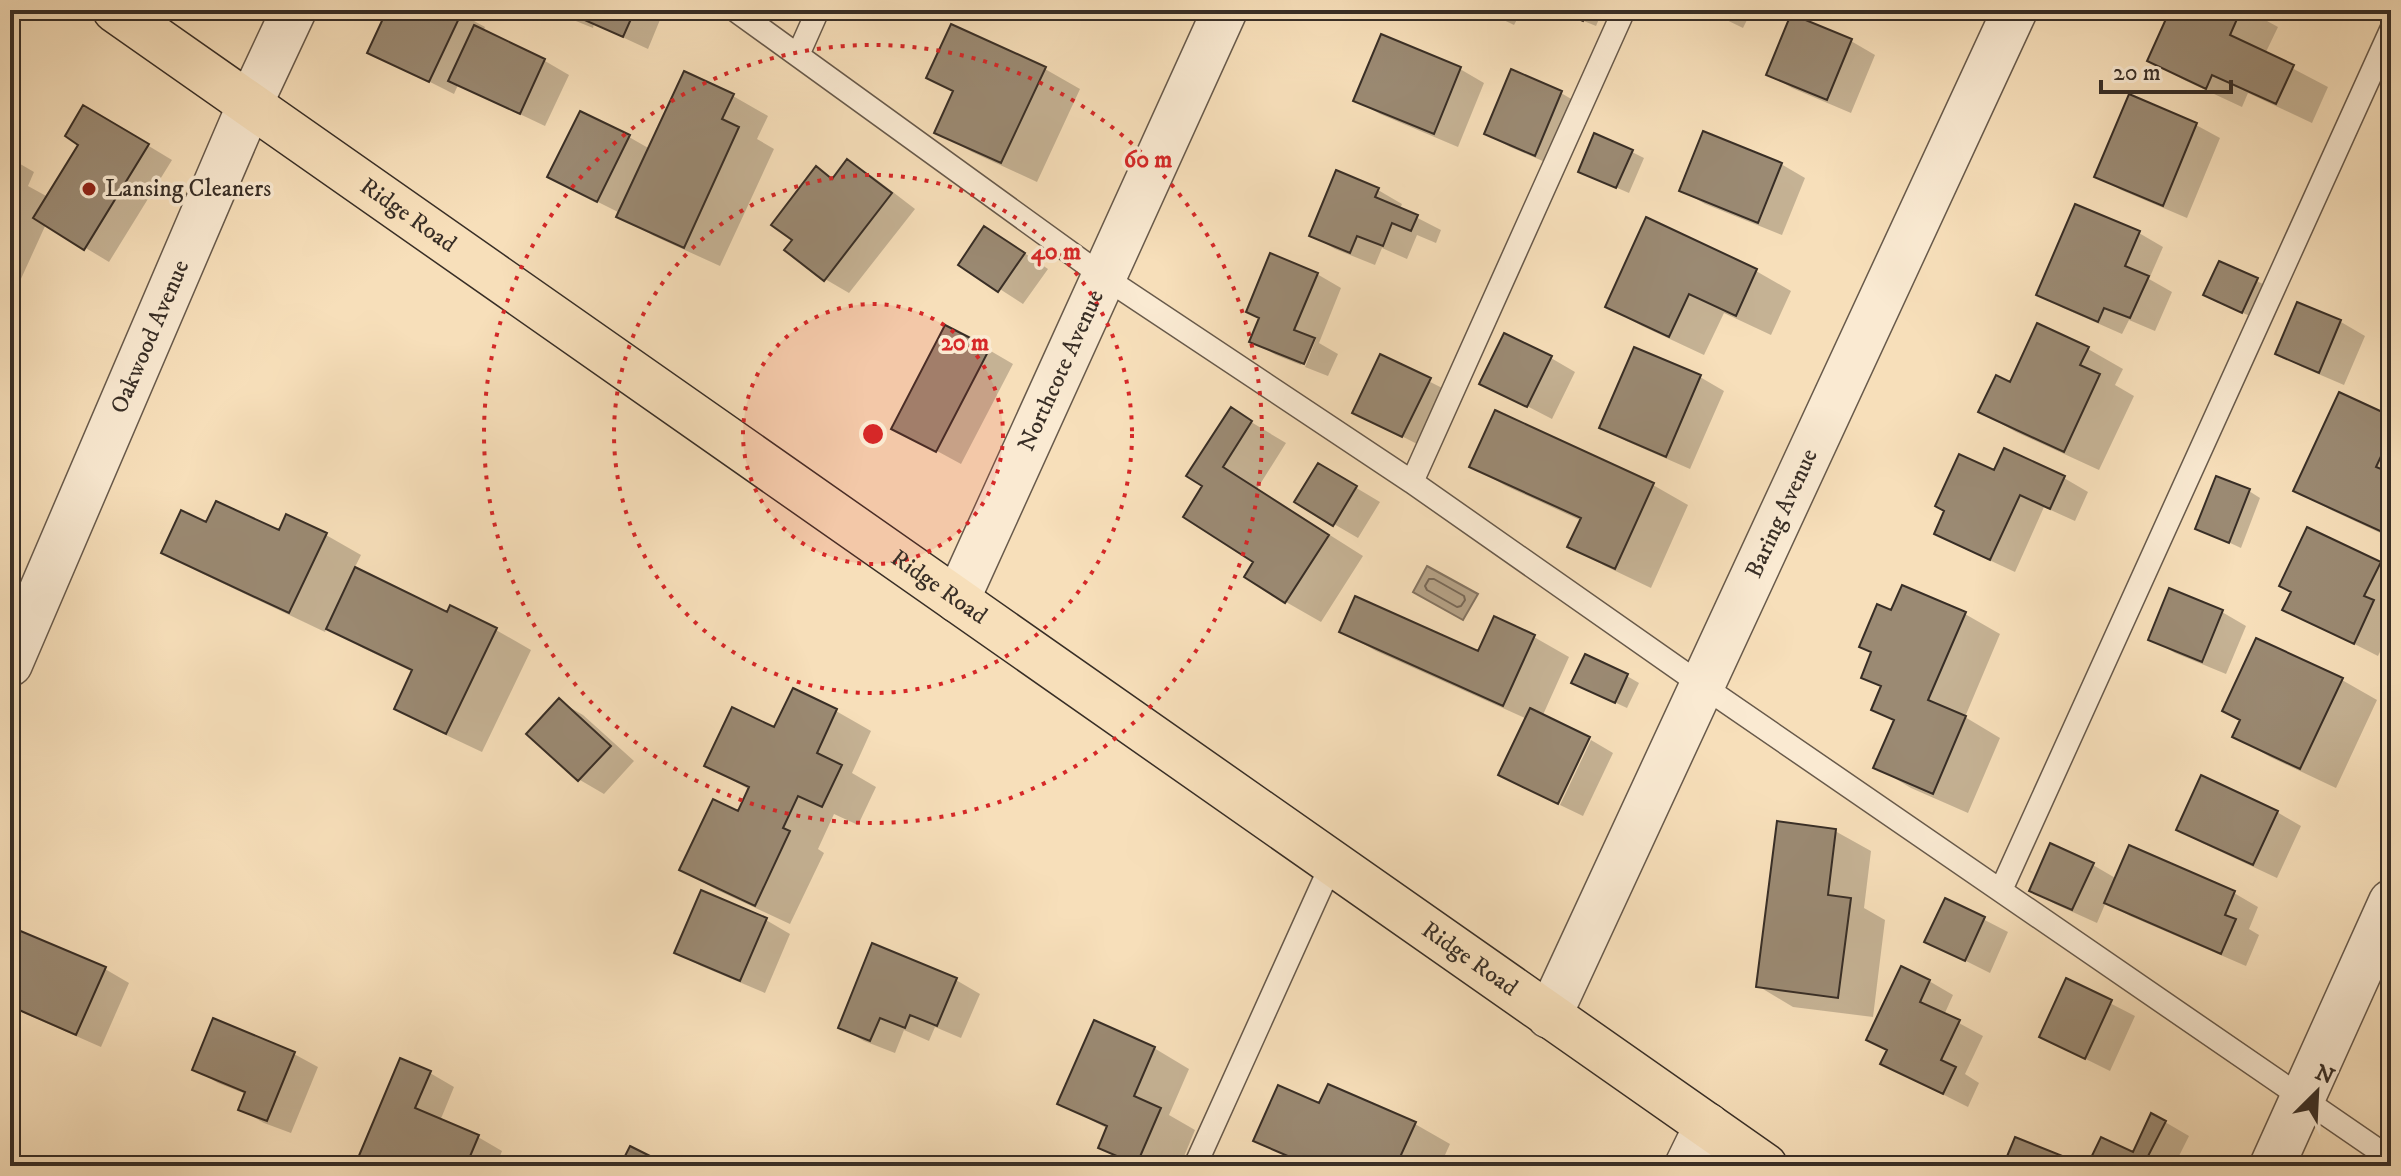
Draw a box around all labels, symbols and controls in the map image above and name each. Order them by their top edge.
scale bar [2101,44,2231,94]
text: 20 m [2113,58,2161,88]
text: 60 m [1124,145,1172,175]
street label: Ridge Road [354,171,462,259]
place label: Lansing Cleaners [105,174,271,204]
marker: Lansing Cleaners [80,180,98,198]
text: 40 m [1031,237,1081,267]
street label: Oakwood Avenue [104,255,196,418]
street label: Northcote Avenue [1012,285,1111,456]
text: 20 m [941,328,989,358]
centre of rings [859,420,887,448]
street label: Baring Avenue [1739,444,1825,583]
street label: Ridge Road [885,543,993,631]
street label: Ridge Road [1416,915,1524,1003]
north arrow [2277,1052,2357,1132]
text: N [2311,1059,2338,1091]

